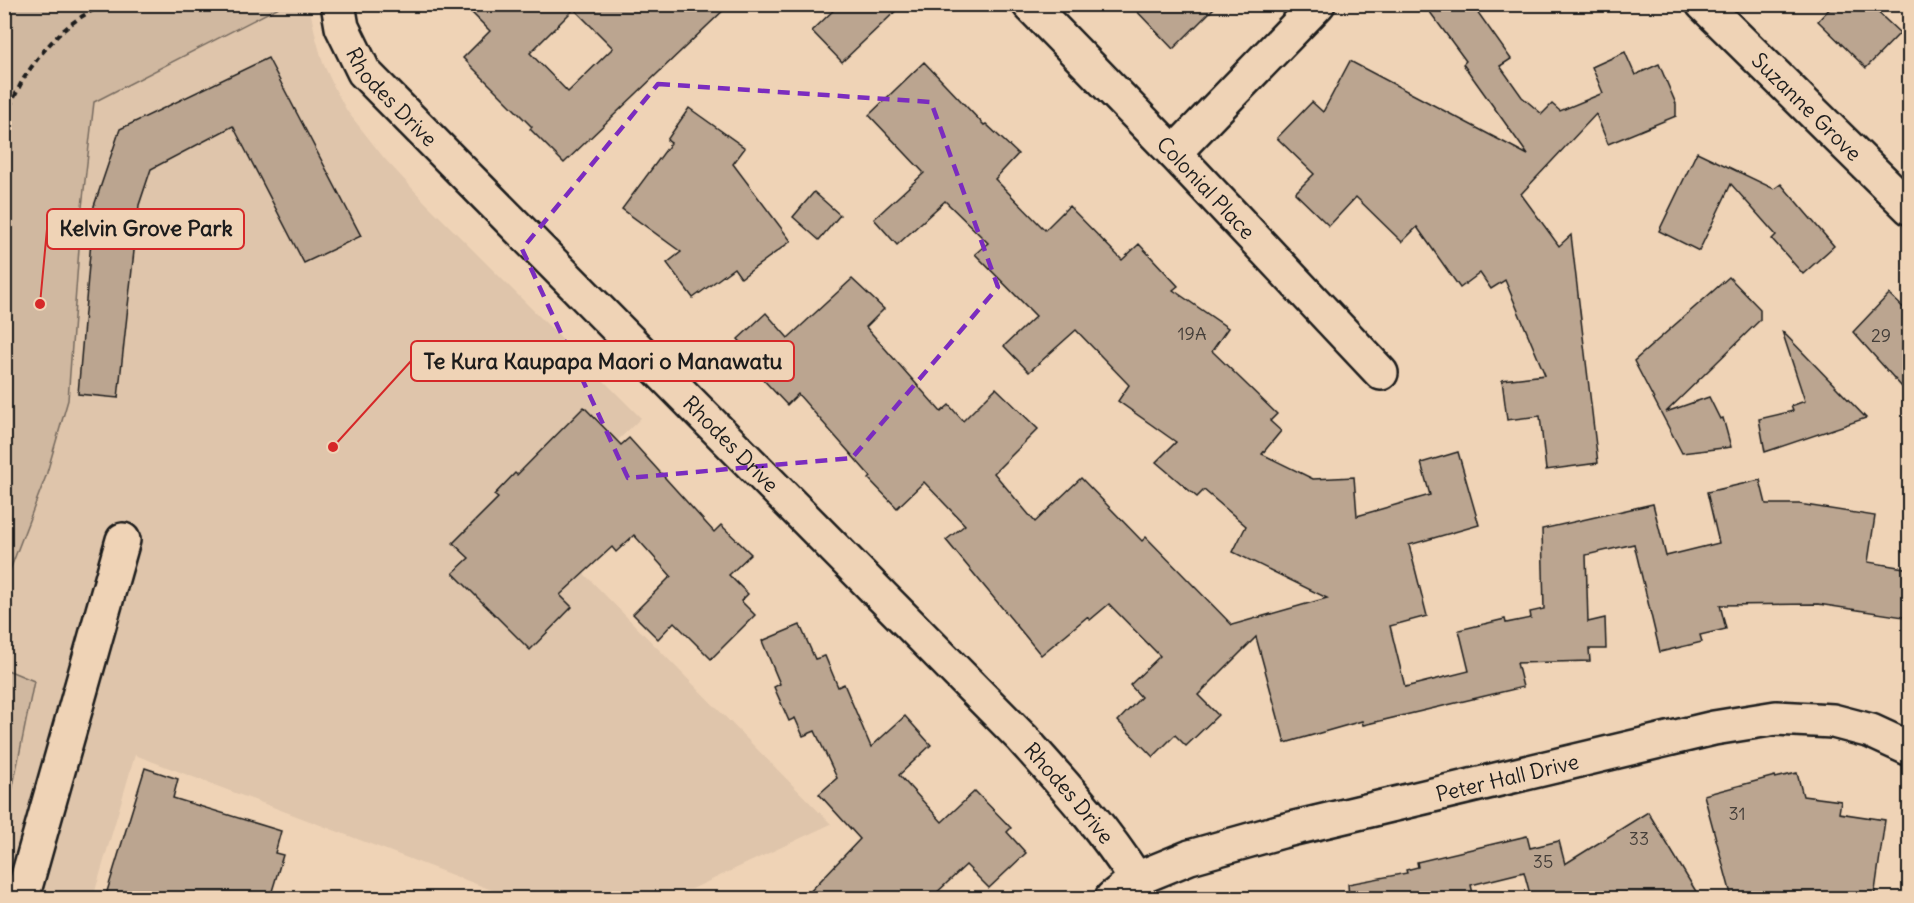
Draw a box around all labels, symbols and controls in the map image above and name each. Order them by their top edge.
street label: Rhodes Drive [340,43,443,152]
street label: Suzanne Grove [1746,47,1868,166]
street label: Colonial Place [1151,130,1261,244]
callout: Kelvin Grove Park [47,209,244,249]
text: Kelvin Grove Park [59,214,233,242]
house number: 19A [1177,322,1207,345]
house number: 29 [1871,324,1891,347]
callout: Te Kura Kaupapa Maori o Manawatu [411,341,794,381]
text: Te Kura Kaupapa Maori o Manawatu [424,347,783,375]
street label: Rhodes Drive [678,390,785,498]
street label: Rhodes Drive [1019,736,1120,849]
street label: Peter Hall Drive [1433,747,1581,807]
house number: 31 [1728,802,1746,825]
house number: 33 [1629,827,1649,850]
house number: 35 [1533,850,1553,873]

